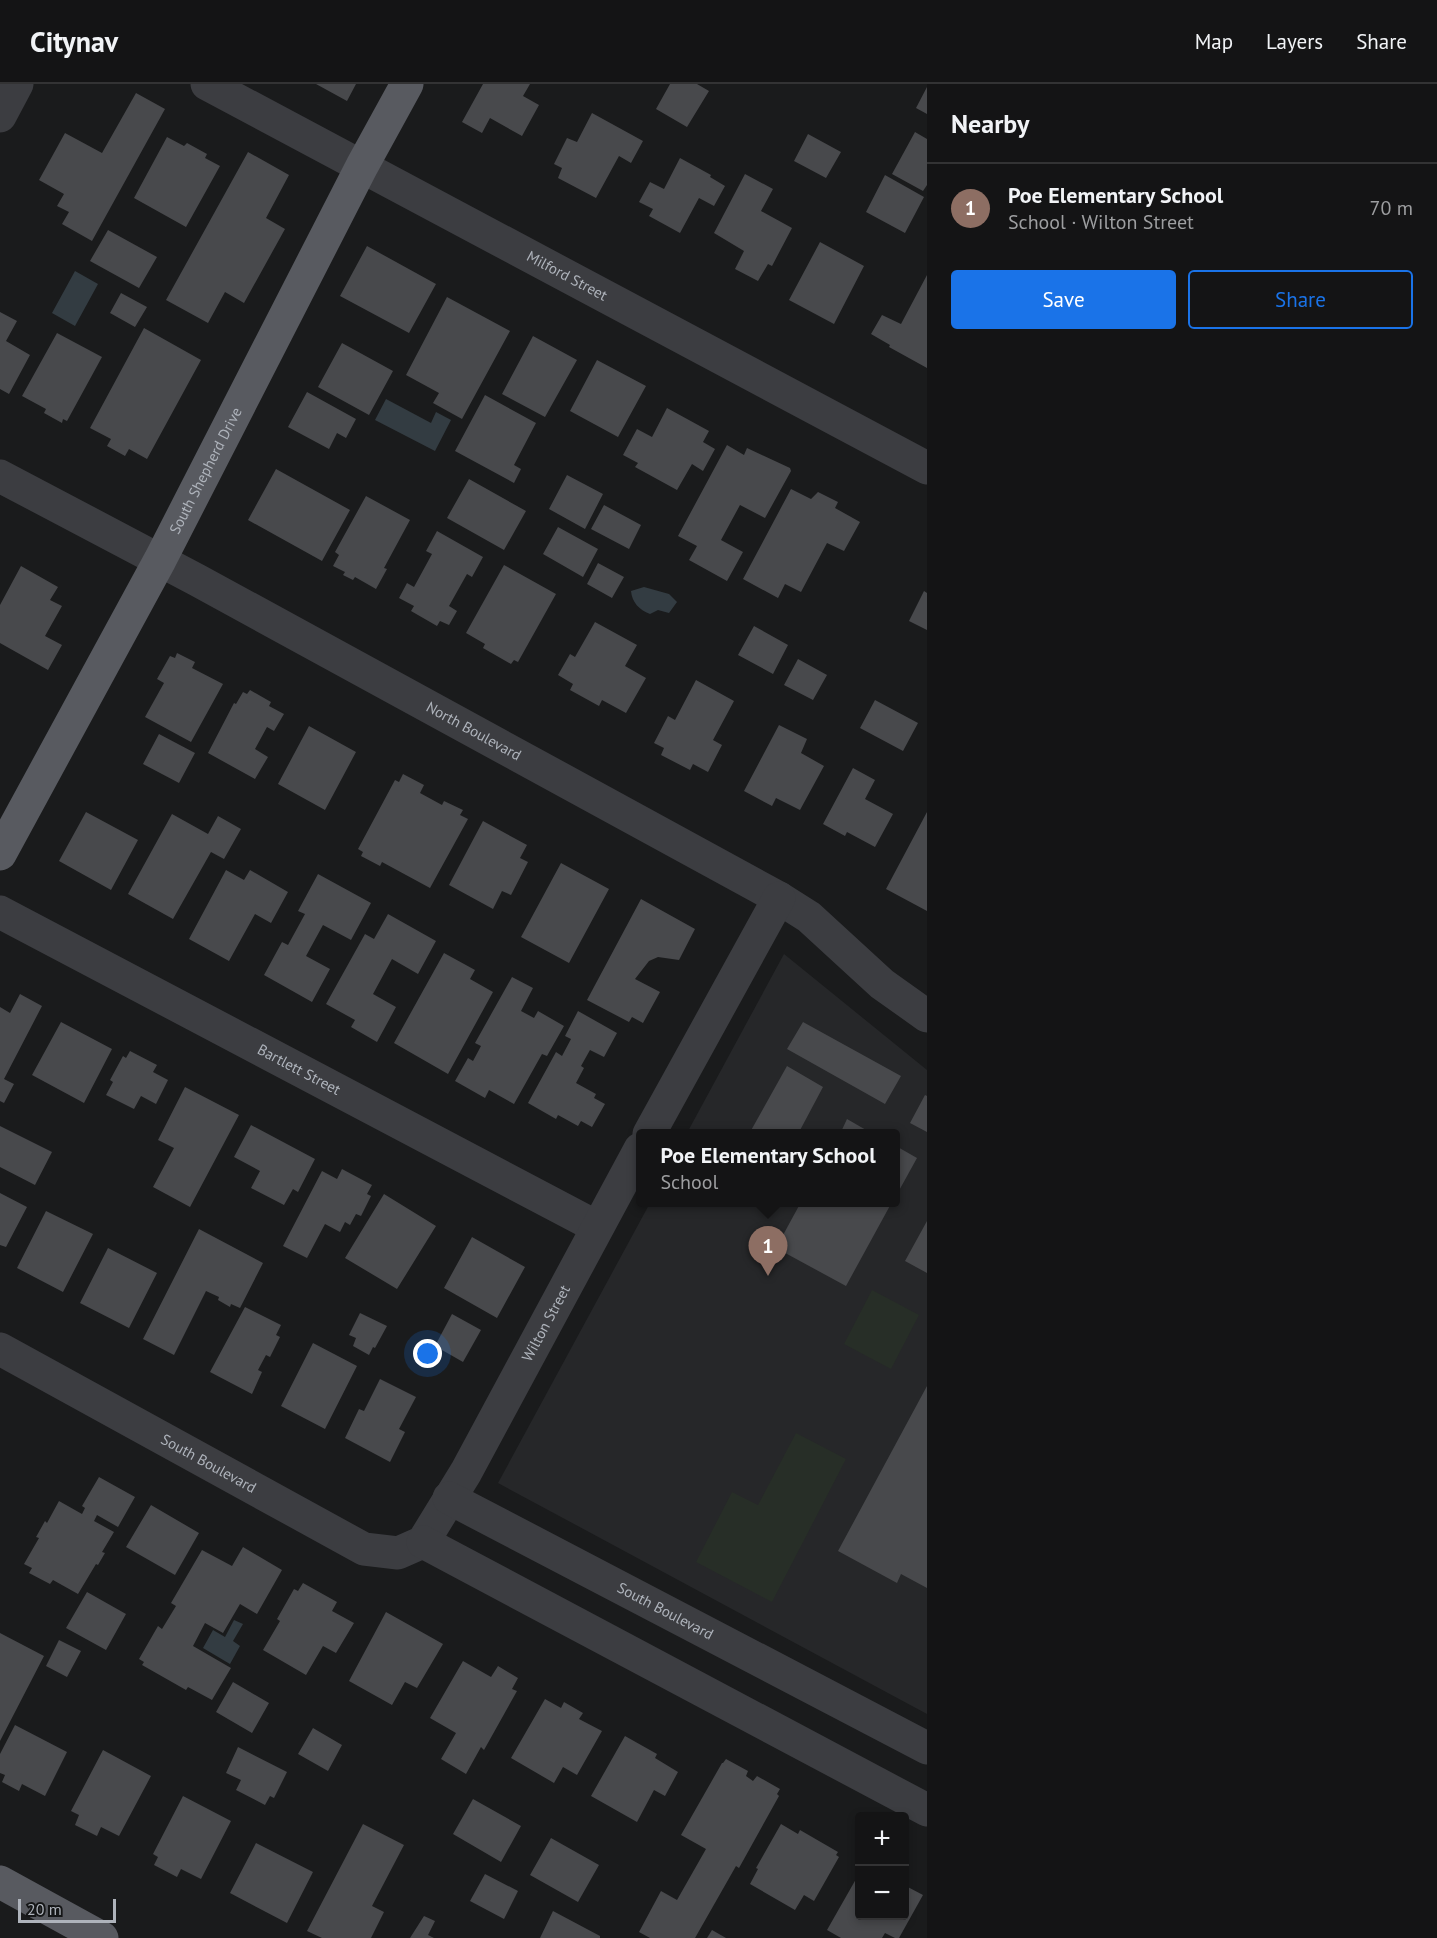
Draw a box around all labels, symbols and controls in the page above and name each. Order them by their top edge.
text: Citynav [30,23,118,60]
text: Map [1195,28,1233,55]
text: Layers [1266,28,1323,55]
text: Share [1356,28,1407,55]
text: Nearby [951,107,1029,140]
text: Poe Elementary School [1008,181,1223,209]
text: 1 [965,195,976,221]
text: 70 m [1370,195,1413,221]
text: School · Wilton Street [1008,209,1194,235]
street label: Milford Street [524,246,611,305]
button: Save [951,270,1176,329]
button: Share [1188,270,1413,329]
street label: South Shepherd Drive [165,404,246,537]
street label: North Boulevard [423,697,525,764]
street label: Bartlett Street [254,1040,344,1099]
popup [636,1129,900,1207]
text: Poe Elementary School [660,1141,876,1169]
text: School [660,1169,718,1195]
pin: 1 [748,1226,788,1276]
street label: Wilton Street [517,1281,574,1365]
your location [413,1339,442,1368]
street label: South Boulevard [158,1429,260,1497]
street label: South Boulevard [614,1578,717,1644]
map controls [855,1812,909,1920]
button: + [855,1812,909,1866]
button: − [855,1866,909,1920]
scale bar [18,1896,116,1924]
text: 20 m [27,1899,62,1919]

